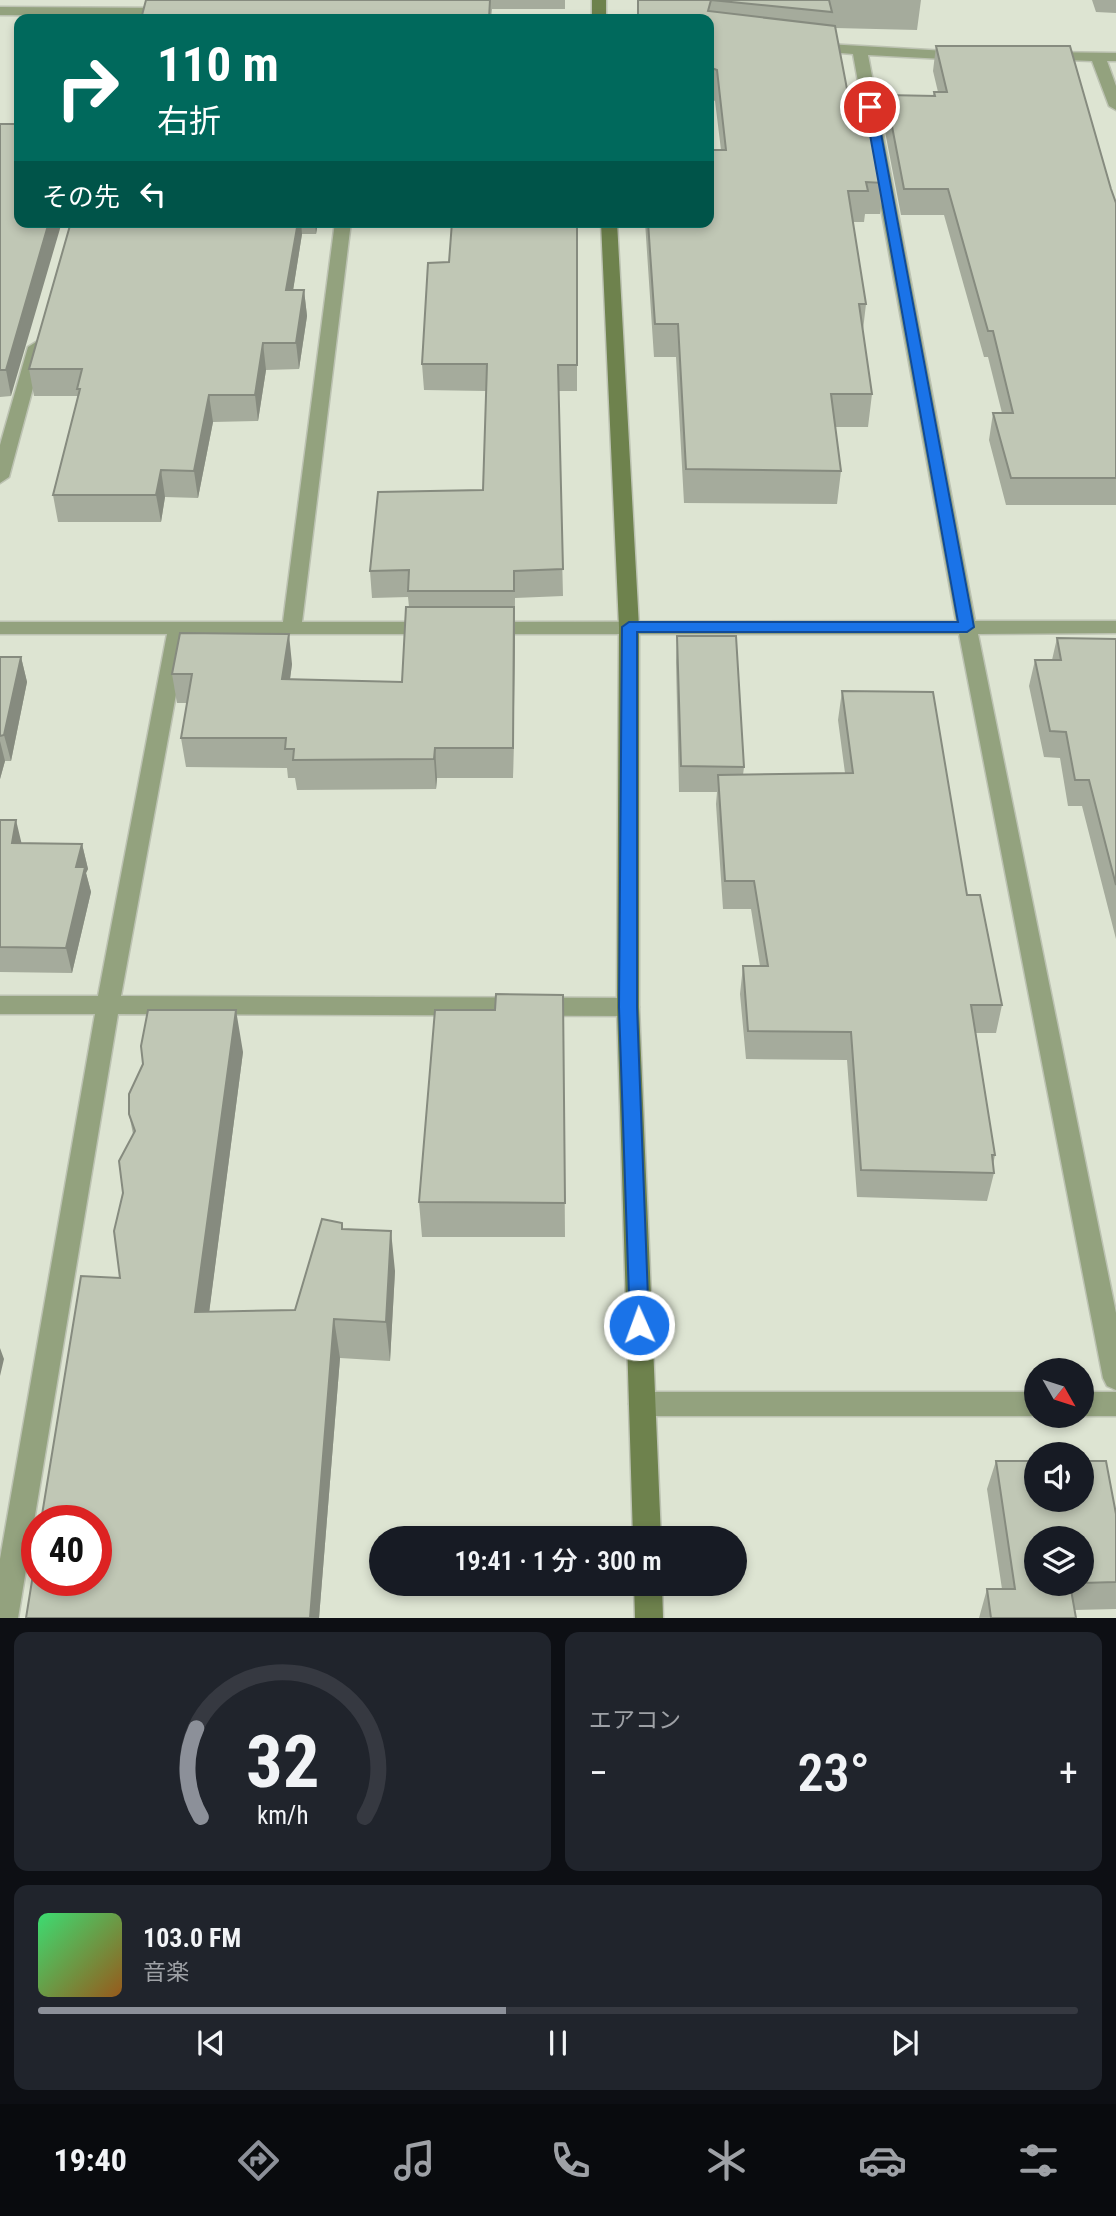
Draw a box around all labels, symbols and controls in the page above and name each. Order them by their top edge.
text: 110 m [157,36,279,93]
icon: right [42,42,133,133]
pin [840,77,900,137]
icon: arrive [851,88,889,126]
text: 右折 [157,102,221,140]
icon: left [134,175,172,213]
text: その先 [42,182,120,212]
position arrow [602,1288,676,1362]
north arrow [1024,1358,1094,1428]
map controls [1024,1358,1094,1596]
button: sound [1024,1442,1094,1512]
speed limit sign: 40 [21,1505,112,1596]
button: layers [1024,1526,1094,1596]
text: 19:41 · 1 分 · 300 m [454,1546,662,1576]
text: エアコン [589,1707,681,1734]
text: 32 [246,1720,319,1806]
text: 23° [797,1743,870,1804]
text: − [589,1751,608,1795]
text: + [1059,1751,1078,1795]
text: km/h [257,1801,308,1830]
text: 103.0 FM [143,1923,241,1953]
text: 音楽 [143,1959,189,1986]
icon: previous [192,2024,230,2062]
icon: pause [539,2024,577,2062]
icon: next [886,2024,924,2062]
icon: directions [234,2136,283,2185]
icon: music [390,2136,439,2185]
icon: phone [546,2136,595,2185]
icon: climate [702,2136,751,2185]
icon: car [858,2136,907,2185]
icon: filters [1014,2136,1063,2185]
text: 19:40 [53,2141,127,2179]

